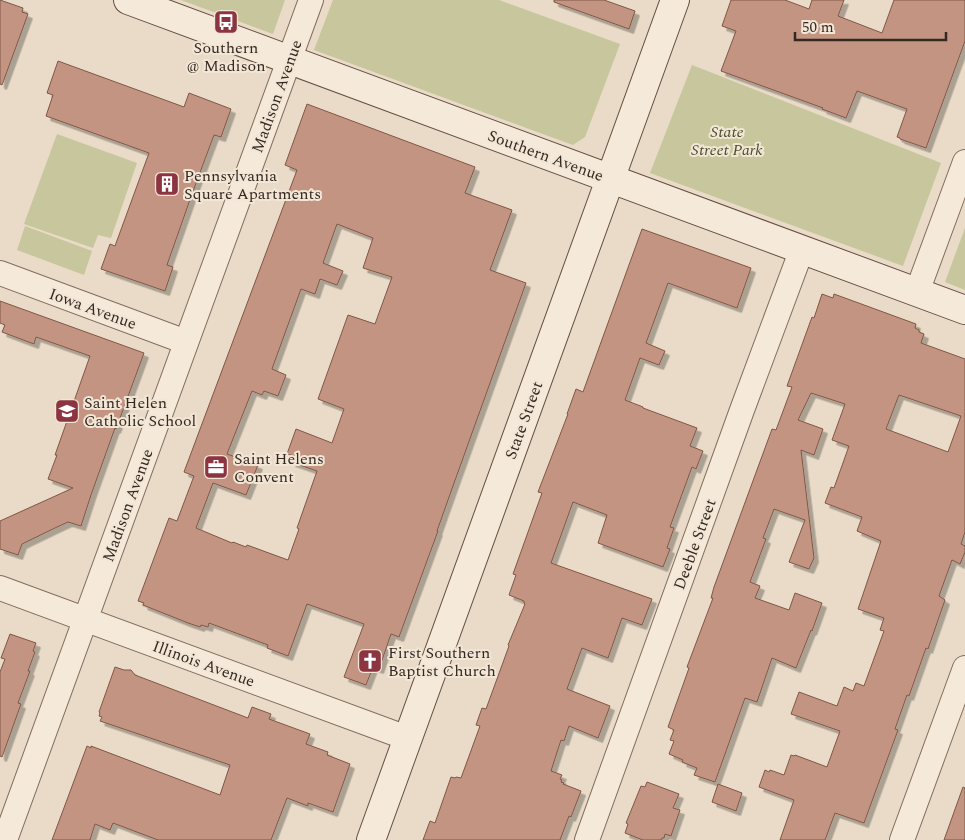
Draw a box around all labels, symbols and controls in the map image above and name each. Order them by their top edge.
bus stop icon: Southern @ Madison [213,9,239,35]
scale bar [795,10,946,42]
text: 50 m [802,16,834,39]
place label: Southern @ Madison [187,36,266,78]
street label: Madison Avenue [245,36,309,156]
park label: State Street Park [691,120,763,162]
street label: Southern Avenue [484,124,607,188]
place label: Pennsylvania Square Apartments [184,164,321,206]
building icon: Pennsylvania Square Apartments [154,171,180,197]
street label: Iowa Avenue [46,282,140,336]
street label: State Street [499,378,549,463]
place label: Saint Helen Catholic School [84,391,196,433]
school or university icon: Saint Helen Catholic School [54,398,80,424]
street label: Madison Avenue [96,445,160,565]
place label: Saint Helens Convent [234,447,324,489]
office icon: Saint Helens Convent [203,454,229,480]
street label: Deeble Street [667,495,723,593]
street label: Illinois Avenue [149,634,258,694]
place label: First Southern Baptist Church [388,641,496,683]
church icon: First Southern Baptist Church [357,648,383,674]

